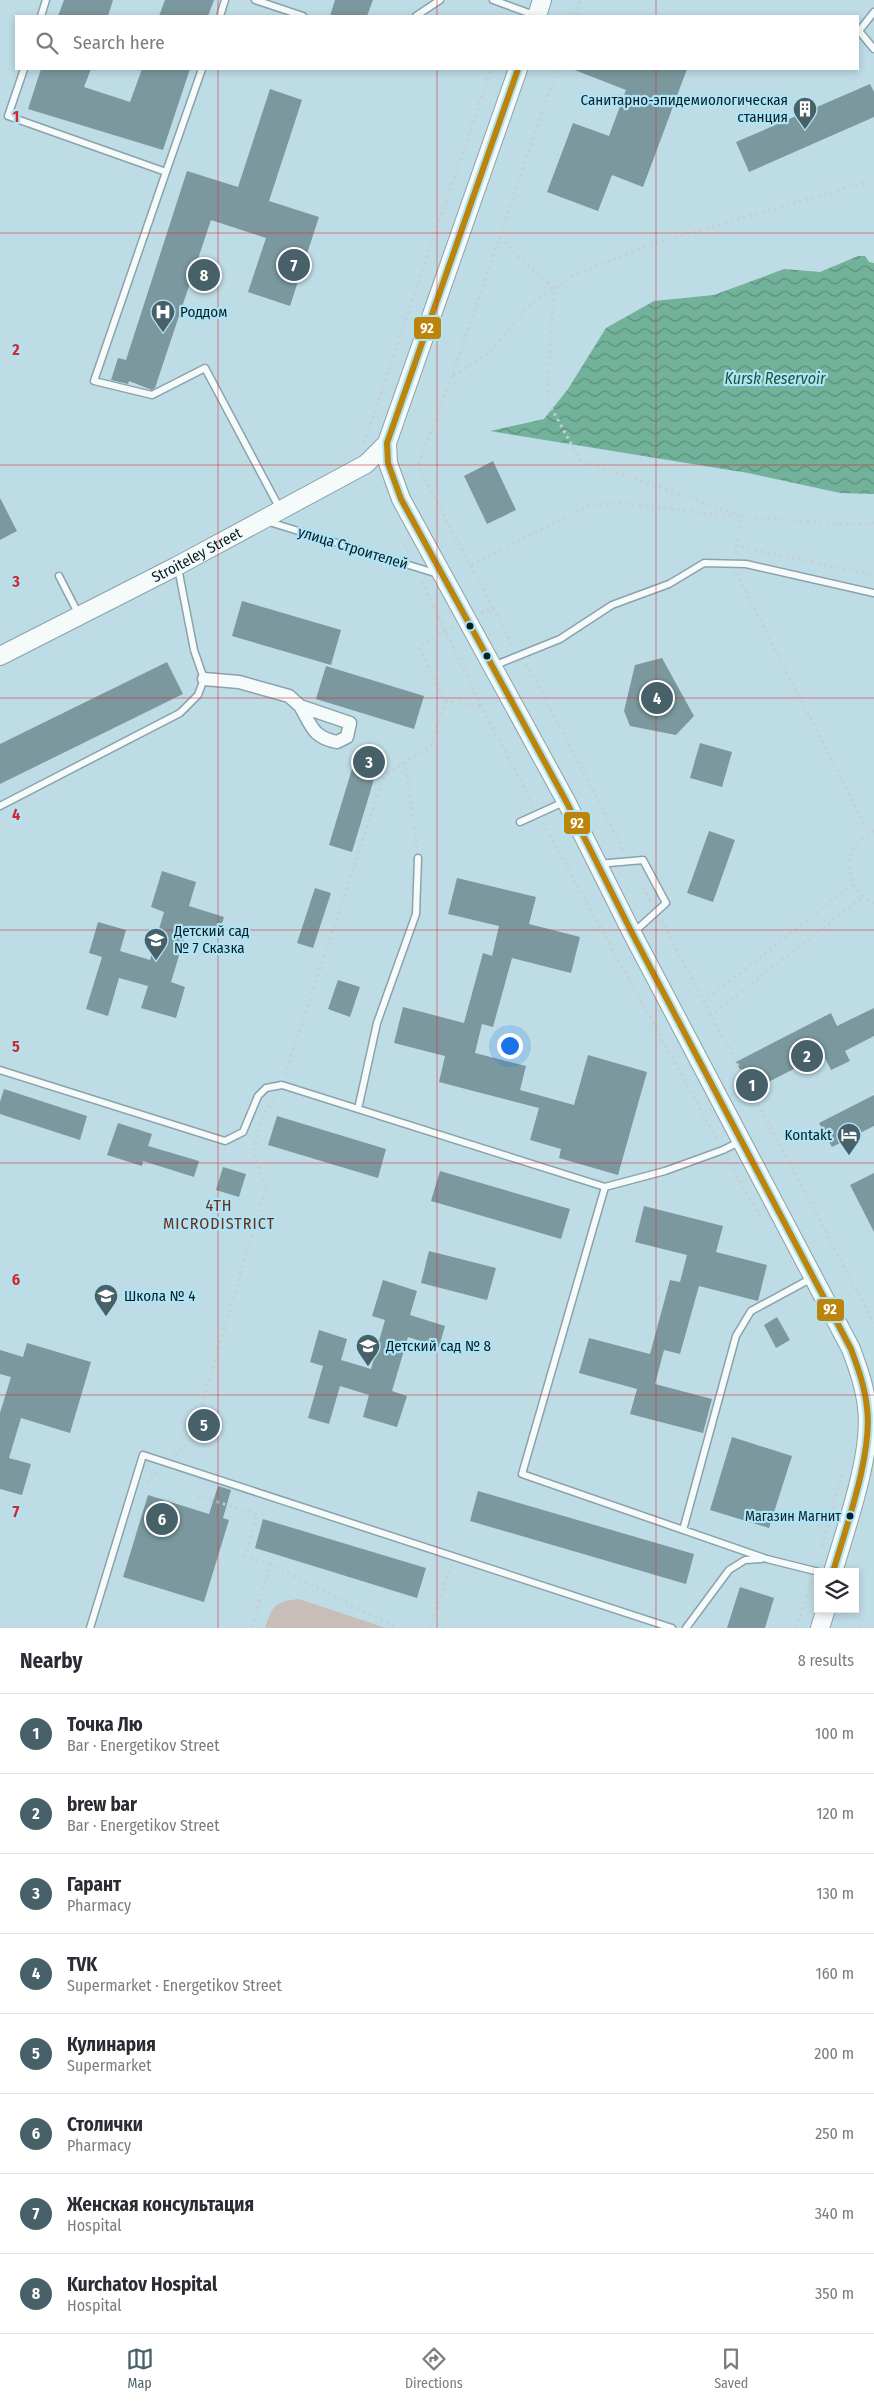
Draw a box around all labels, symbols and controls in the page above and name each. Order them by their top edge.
search box [15,15,859,70]
icon: search [33,29,61,57]
text: Search here [73,31,165,54]
place label: Санитарно-эпидемиологическая станция [581,91,788,126]
building icon: Санитарно-эпидемиологическая станция [792,96,818,130]
text: 1 [13,107,19,126]
pin: 7 [278,246,310,284]
pin: 8 [188,256,220,294]
hospital icon: Роддом [150,299,176,333]
place label: Роддом [180,303,227,321]
line badge: 92 [413,316,442,340]
text: 92 [420,320,434,337]
text: 2 [11,340,20,359]
water label: Kursk Reservoir [724,369,826,388]
street label: улица Строителей [296,523,410,573]
street label: Stroiteley Street [149,524,245,586]
text: 3 [11,572,20,591]
unlabelled marker [465,621,475,631]
unlabelled marker [482,651,492,661]
pin: 4 [641,679,673,717]
pin: 3 [353,743,385,781]
text: 4 [12,805,20,824]
line badge: 92 [563,811,591,835]
text: 92 [570,815,584,832]
place label: Детский сад № 7 Сказка [173,922,249,957]
school or university icon: Детский сад № 7 Сказка [143,927,169,961]
your location [497,1033,523,1059]
text: 5 [12,1037,20,1056]
pin: 2 [791,1037,823,1075]
pin: 1 [736,1066,768,1104]
hotel icon: Kontakt [836,1122,862,1156]
place label: Kontakt [784,1126,832,1144]
district label: 4TH MICRODISTRICT [163,1196,275,1233]
text: 6 [12,1270,20,1289]
school or university icon: Школа № 4 [93,1283,119,1317]
place label: Школа № 4 [124,1287,195,1305]
line badge: 92 [816,1298,845,1322]
text: 92 [823,1301,837,1318]
school or university icon: Детский сад № 8 [355,1333,381,1367]
place label: Детский сад № 8 [385,1337,491,1355]
pin: 5 [188,1406,220,1444]
pin: 6 [146,1500,178,1538]
text: 7 [13,1502,20,1521]
place label: Магазин Магнит [745,1508,841,1525]
marker: Магазин Магнит [845,1511,855,1521]
map controls [814,1568,859,1613]
button: layers [814,1568,859,1613]
text: Nearby [20,1648,82,1674]
text: 8 results [798,1651,854,1670]
text: Точка Лю [67,1713,143,1736]
text: 1 [33,1724,39,1743]
text: 100 m [815,1724,854,1743]
text: Bar · Energetikov Street [67,1736,219,1755]
text: brew bar [67,1793,137,1816]
text: 2 [32,1804,40,1823]
text: 120 m [816,1804,854,1823]
text: Bar · Energetikov Street [67,1816,219,1835]
text: Гарант [67,1873,121,1896]
text: 3 [32,1884,40,1903]
text: 130 m [816,1884,854,1903]
text: Pharmacy [67,1896,131,1915]
text: TVK [67,1953,97,1976]
text: 4 [32,1964,40,1983]
text: 160 m [815,1964,854,1983]
text: Supermarket · Energetikov Street [67,1976,282,1995]
text: Кулинария [67,2033,156,2056]
text: 5 [32,2044,40,2063]
text: 200 m [814,2044,854,2063]
text: Supermarket [67,2056,151,2075]
text: Столички [67,2113,143,2136]
text: 6 [32,2124,40,2143]
text: 250 m [815,2124,854,2143]
text: Pharmacy [67,2136,131,2155]
text: Женская консультация [67,2193,254,2216]
text: 7 [33,2204,39,2223]
text: 340 m [815,2204,854,2223]
text: Hospital [67,2216,122,2235]
text: Kurchatov Hospital [67,2273,217,2296]
text: 8 [32,2284,40,2303]
text: 350 m [815,2284,854,2303]
text: Hospital [67,2296,122,2315]
tab: Map [126,2345,154,2392]
tab: Directions [405,2345,463,2392]
tab: Saved [714,2345,748,2392]

